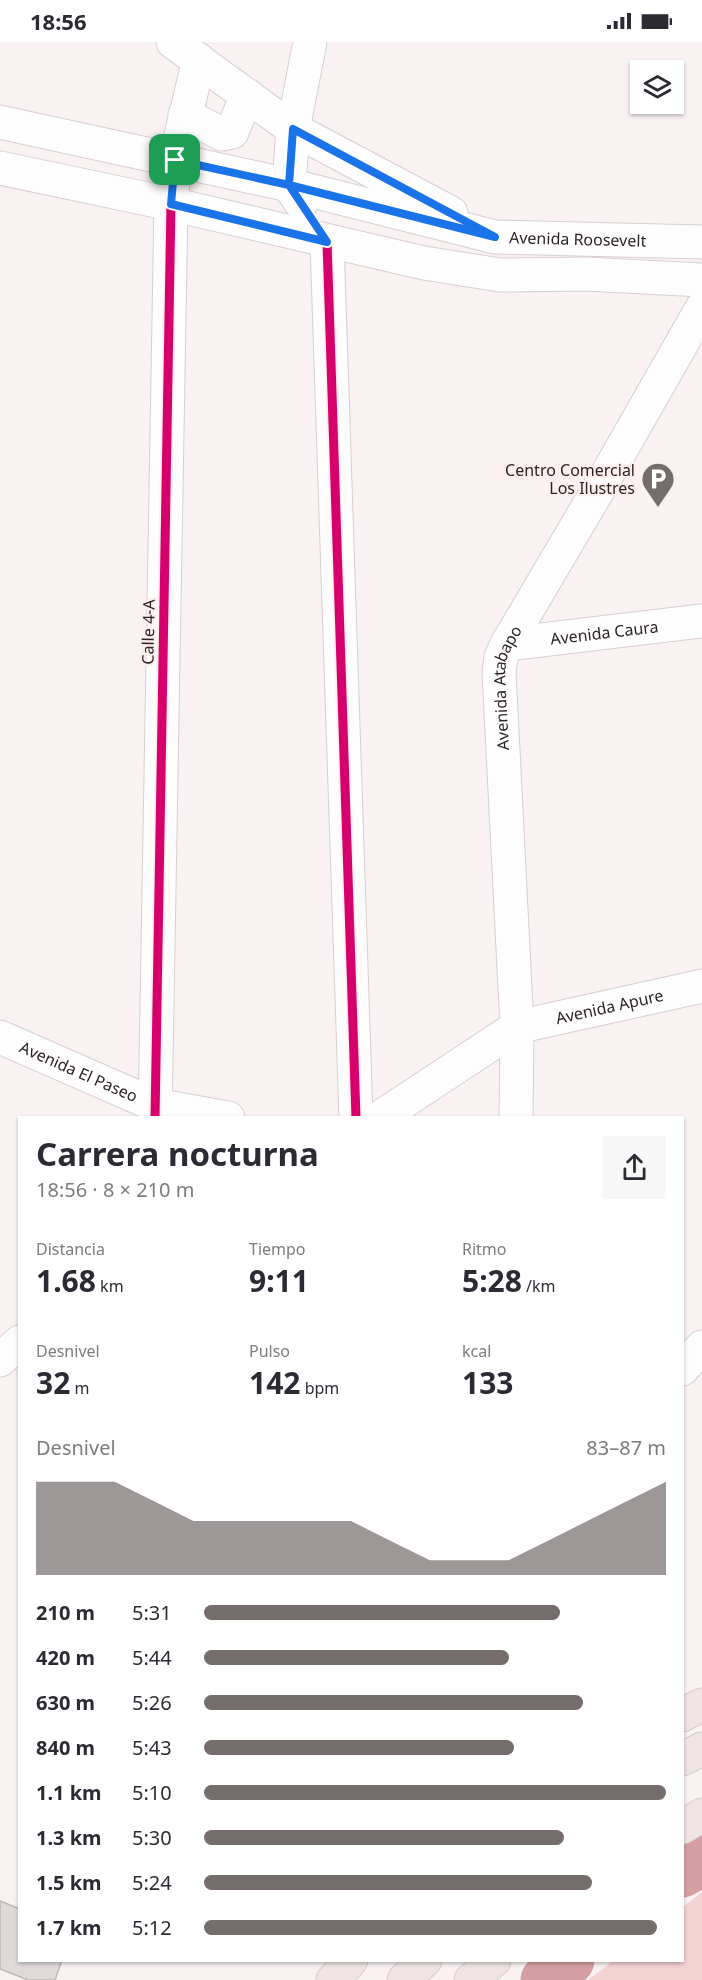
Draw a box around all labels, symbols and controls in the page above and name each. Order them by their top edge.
text: 18:56 [30,6,87,36]
map controls [630,60,684,114]
button: layers [630,60,684,114]
pin [149,134,200,185]
icon: arrive [158,143,191,176]
street label: Avenida Roosevelt [509,226,647,252]
place label: Centro Comercial Los Ilustres [505,459,635,499]
parking icon: Centro Comercial Los Ilustres [640,461,676,508]
street label: Calle 4-A [136,599,160,665]
street label: Avenida Caura [549,615,660,650]
street label: Avenida Atabapo [488,621,527,751]
street label: Avenida Apure [554,984,665,1029]
street label: Avenida El Paseo [16,1036,141,1107]
text: Carrera nocturna [36,1131,319,1176]
button: share [603,1136,666,1199]
text: 18:56 · 8 × 210 m [36,1176,194,1203]
text: Distancia [36,1238,105,1260]
text: Tiempo [249,1238,306,1260]
text: Ritmo [462,1238,507,1260]
text: 1.68 [36,1260,96,1301]
text: 9:11 [249,1260,309,1301]
text: 5:28 [462,1260,522,1301]
text: km [96,1275,124,1297]
text: /km [522,1275,556,1297]
text: Desnivel [36,1340,100,1362]
text: Pulso [249,1340,290,1362]
text: kcal [462,1340,491,1362]
text: 32 [36,1362,70,1403]
text: 142 [249,1362,300,1403]
text: 133 [462,1362,513,1403]
text: m [70,1377,89,1399]
text: bpm [300,1377,339,1399]
text: Desnivel [36,1434,116,1461]
text: 83–87 m [586,1434,666,1461]
text: 210 m [36,1599,95,1626]
text: 5:31 [132,1599,172,1626]
text: 420 m [36,1644,95,1671]
text: 5:44 [132,1644,172,1671]
text: 630 m [36,1689,95,1716]
text: 5:26 [132,1689,172,1716]
text: 840 m [36,1734,95,1761]
text: 5:43 [132,1734,172,1761]
text: 1.1 km [36,1779,102,1806]
text: 5:10 [132,1779,172,1806]
text: 1.3 km [36,1824,102,1851]
text: 5:30 [132,1824,172,1851]
text: 1.5 km [36,1869,102,1896]
text: 5:24 [132,1869,172,1896]
text: 1.7 km [36,1914,102,1941]
text: 5:12 [132,1914,172,1941]

